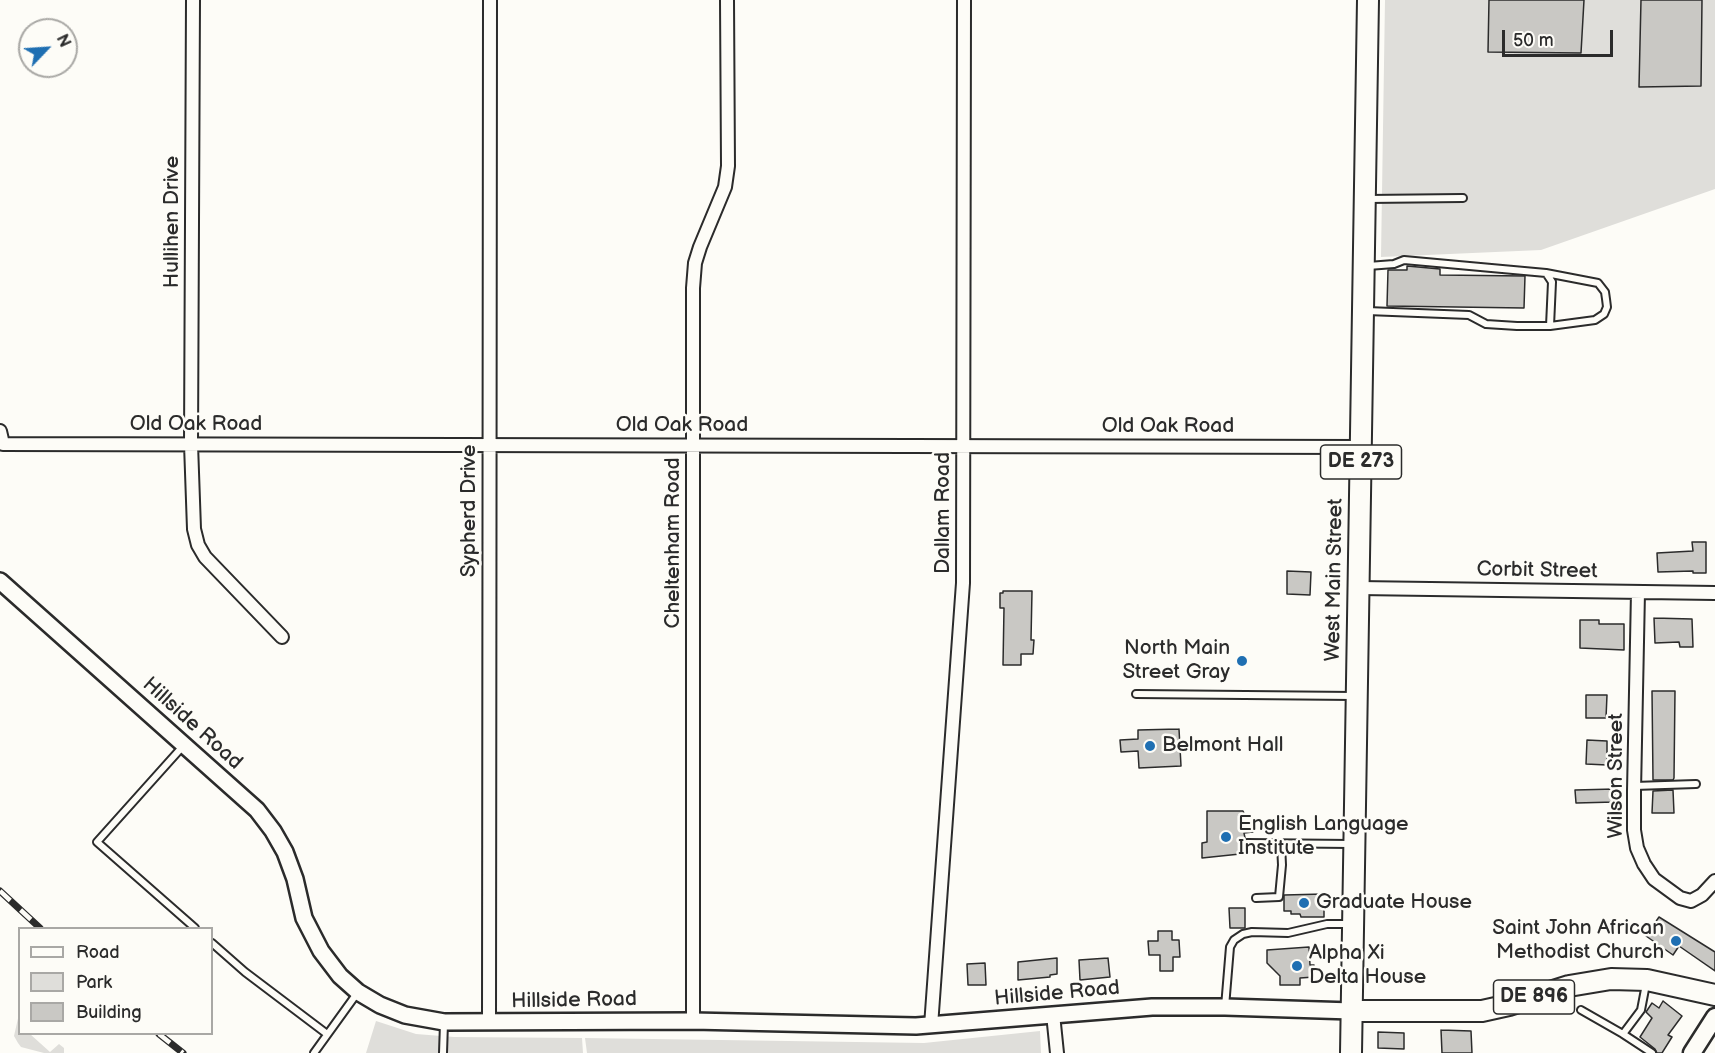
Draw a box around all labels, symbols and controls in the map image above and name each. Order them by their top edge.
north arrow [18,18,78,78]
scale bar [1505,18,1616,56]
text: 50 m [1513,30,1554,51]
text: N [52,32,74,50]
street label: Hullihen Drive [160,156,186,288]
street label: Old Oak Road [130,412,262,438]
street label: Old Oak Road [616,413,748,439]
street label: Old Oak Road [1102,414,1234,440]
street label: Sypherd Drive [457,445,483,577]
road number: DE 273 [1320,445,1402,479]
street label: Dallam Road [931,452,957,574]
street label: Cheltenham Road [661,457,687,629]
street label: West Main Street [1321,498,1349,662]
street label: Corbit Street [1476,557,1598,585]
place label: North Main Street Gray [1122,636,1230,686]
marker: North Main Street Gray [1235,654,1249,668]
street label: Hillside Road [137,673,247,775]
street label: Wilson Street [1604,713,1630,839]
place label: Belmont Hall [1162,733,1283,759]
marker: Belmont Hall [1143,739,1157,753]
place label: English Language Institute [1238,812,1409,862]
marker: English Language Institute [1219,830,1233,844]
place label: Graduate House [1316,890,1472,916]
marker: Graduate House [1297,896,1311,910]
place label: Saint John African Methodist Church [1492,916,1664,966]
legend [18,927,213,1035]
marker: Saint John African Methodist Church [1669,934,1683,948]
place label: Alpha Xi Delta House [1309,941,1426,991]
text: Road [76,942,120,963]
marker: Alpha Xi Delta House [1290,959,1304,973]
text: Park [76,972,112,993]
street label: Hillside Road [993,976,1121,1012]
road number: DE 896 [1494,980,1574,1014]
street label: Hillside Road [511,987,637,1015]
text: Building [76,1002,142,1023]

